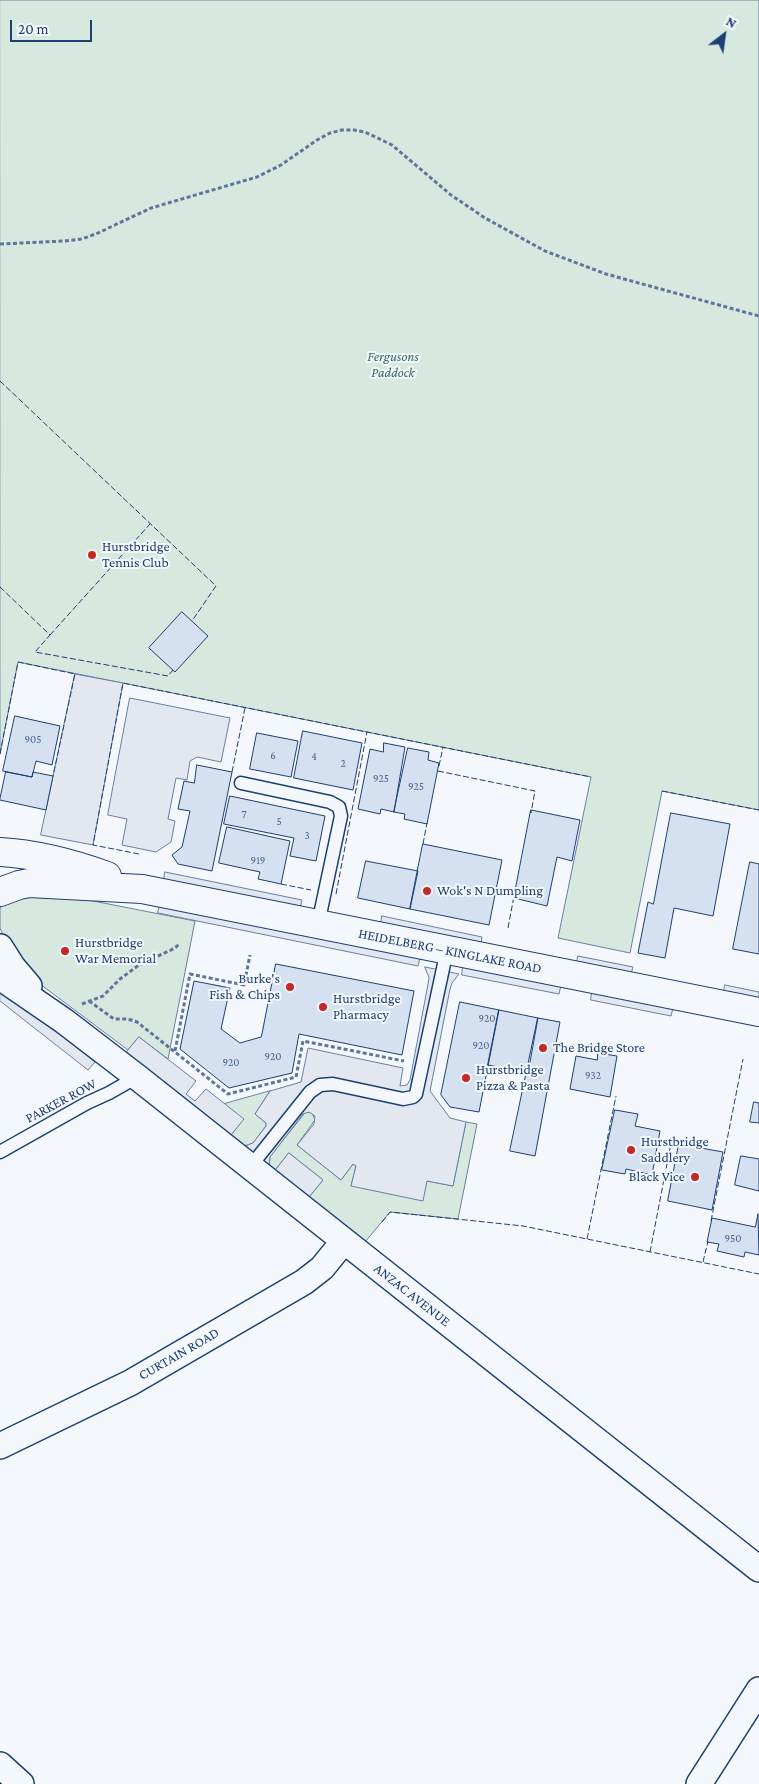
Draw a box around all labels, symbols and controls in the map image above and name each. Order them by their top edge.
scale bar [12,10,95,42]
north arrow [699,10,749,60]
text: N [723,13,740,31]
text: 20 m [18,21,49,37]
park label: Fergusons Paddock [367,349,419,382]
place label: Hurstbridge Tennis Club [102,539,170,572]
marker: Hurstbridge Tennis Club [86,549,98,561]
house number: 905 [25,733,41,747]
house number: 6 [270,749,276,763]
house number: 4 [311,750,317,764]
house number: 2 [340,757,346,771]
house number: 925 [373,772,389,786]
house number: 925 [408,780,424,794]
house number: 7 [241,808,247,822]
house number: 5 [276,815,282,829]
house number: 3 [304,829,310,843]
house number: 919 [251,854,265,868]
place label: Wok's N Dumpling [437,883,543,899]
marker: Wok's N Dumpling [421,885,433,897]
street label: HEIDELBERG – KINGLAKE ROAD [357,925,543,977]
place label: Hurstbridge War Memorial [75,935,156,968]
marker: Hurstbridge War Memorial [59,945,71,957]
place label: Burke's Fish & Chips [209,971,280,1004]
marker: Burke's Fish & Chips [284,981,296,993]
place label: Hurstbridge Pharmacy [333,991,401,1024]
marker: Hurstbridge Pharmacy [317,1001,329,1013]
house number: 920 [479,1012,495,1026]
house number: 920 [473,1039,489,1053]
place label: The Bridge Store [553,1040,645,1056]
marker: The Bridge Store [537,1042,549,1054]
house number: 920 [265,1050,281,1064]
house number: 920 [223,1056,239,1070]
place label: Hurstbridge Pizza & Pasta [476,1062,550,1094]
house number: 932 [585,1069,601,1083]
marker: Hurstbridge Pizza & Pasta [460,1072,472,1084]
street label: PARKER ROW [23,1075,99,1127]
place label: Hurstbridge Saddlery [641,1134,709,1166]
marker: Hurstbridge Saddlery [625,1144,637,1156]
place label: Black Vice [629,1169,685,1185]
marker: Black Vice [689,1171,701,1183]
house number: 950 [725,1232,741,1246]
street label: ANZAC AVENUE [370,1260,454,1330]
street label: CURTAIN ROAD [136,1324,222,1384]

